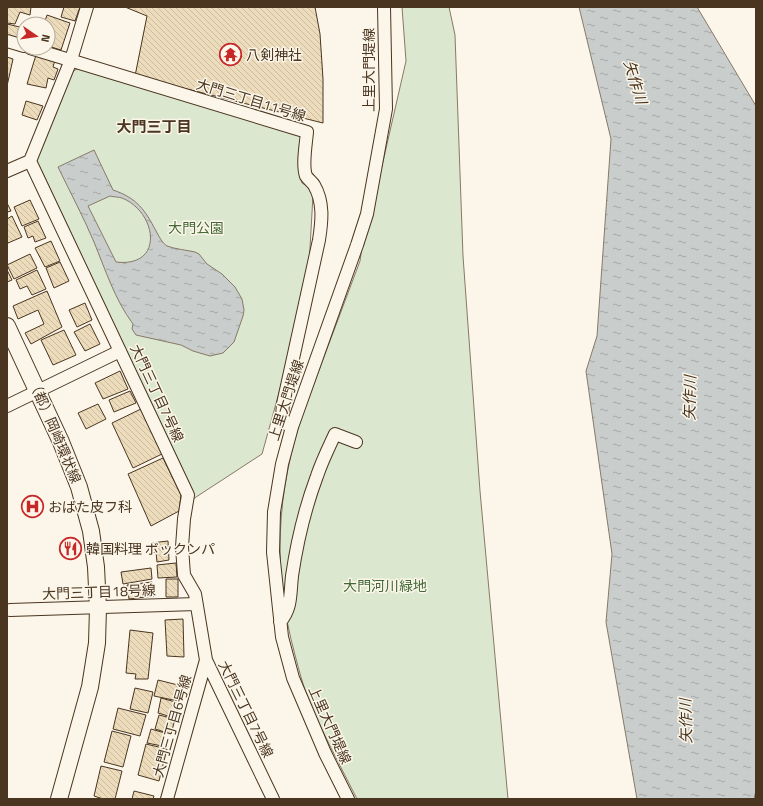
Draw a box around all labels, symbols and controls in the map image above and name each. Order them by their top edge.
north arrow [16,16,56,56]
street label: 上里大門堤線 [358,28,379,112]
text: N [37,33,54,44]
temple icon: 八剣神社 [217,42,243,68]
place label: 八剣神社 [246,44,302,65]
water label: 矢作川 [618,57,654,109]
street label: 大門三丁目11号線 [194,73,309,126]
district label: 大門三丁目 [116,115,192,138]
park label: 大門公園 [168,217,224,238]
street label: 大門三丁目7号線 [126,340,189,445]
street label: 上里大門堤線 [263,357,308,443]
water label: 矢作川 [678,373,701,421]
street label: （都）岡崎環状線 [24,375,87,486]
hospital icon: おばた皮フ科 [20,494,46,520]
place label: おばた皮フ科 [48,496,132,517]
restaurant icon: 韓国料理 ボックンパ [57,536,83,562]
place label: 韓国料理 ボックンパ [86,538,215,559]
park label: 大門河川緑地 [343,575,427,596]
street label: 大門三丁目18号線 [42,579,156,604]
street label: 大門三丁目7号線 [214,657,279,761]
street label: 大門三丁目6号線 [147,672,196,780]
street label: 上里大門堤線 [304,682,357,767]
water label: 矢作川 [674,696,697,744]

